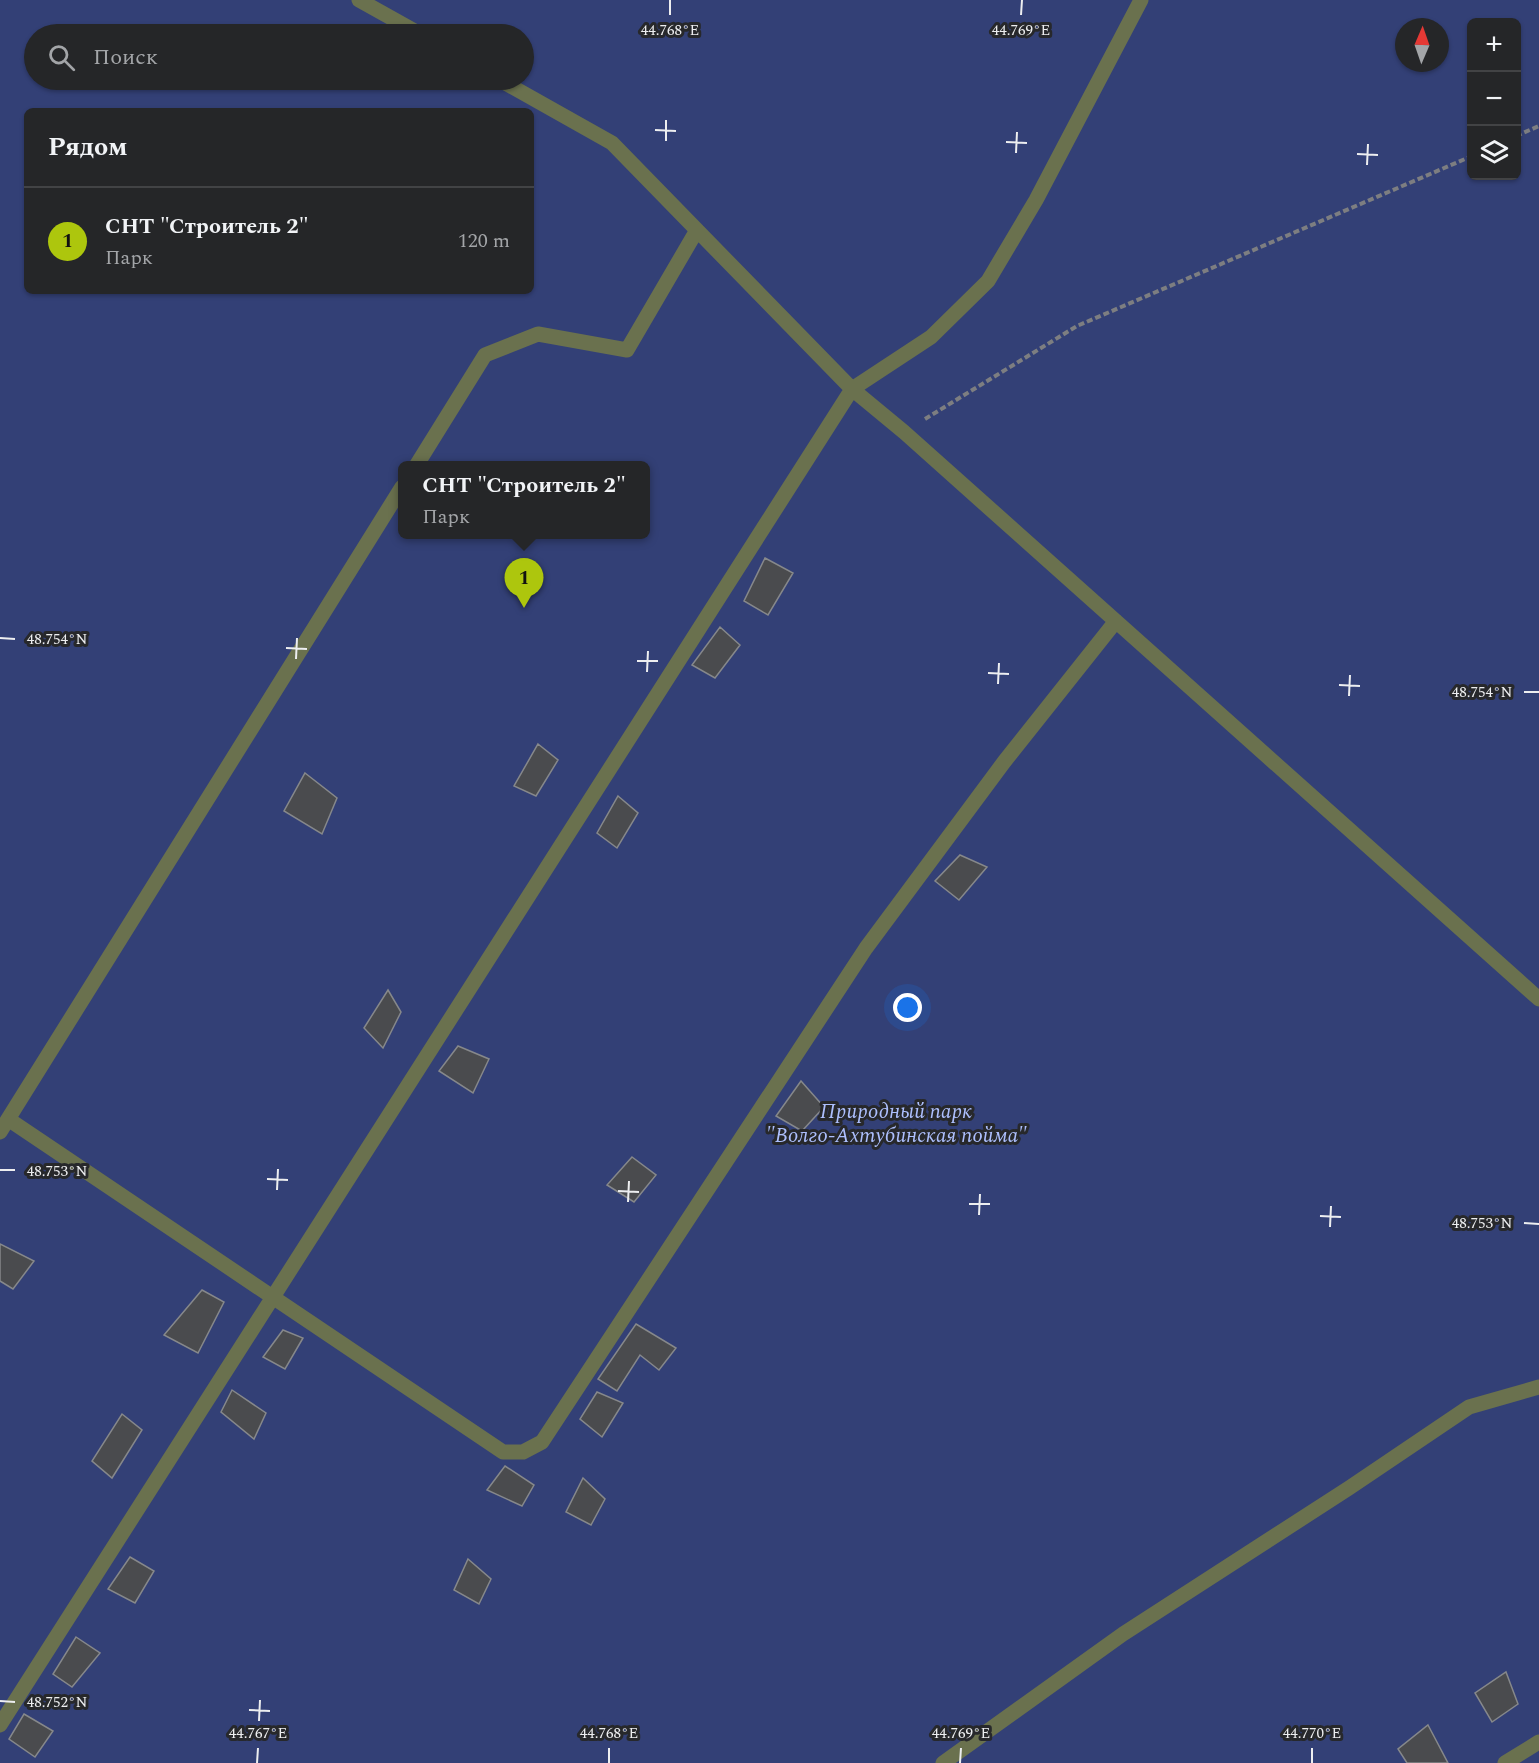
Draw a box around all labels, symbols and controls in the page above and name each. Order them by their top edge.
north arrow [1395,18,1449,72]
map controls [1467,18,1521,180]
button: + [1467,18,1521,72]
text: 44.768°E [641,19,699,42]
text: 44.769°E [992,19,1050,42]
search box [24,24,534,90]
icon: search [45,41,78,74]
text: Поиск [93,41,158,74]
button: − [1467,72,1521,126]
button: layers [1467,126,1521,180]
text: Рядом [48,127,128,167]
text: СНТ "Строитель 2" [105,210,309,243]
text: 1 [62,226,73,256]
text: 120 m [458,226,510,256]
text: Парк [105,243,153,273]
popup [398,461,650,539]
text: СНТ "Строитель 2" [422,469,626,502]
text: Парк [422,502,470,532]
pin: 1 [504,558,544,608]
text: 48.754°N [27,628,87,651]
text: 48.754°N [1452,681,1512,704]
your location [893,993,922,1022]
park label: Природный парк "Волго-Ахтубинская пойма" [765,1096,1027,1152]
text: 48.753°N [27,1160,87,1183]
text: 48.753°N [1452,1212,1512,1235]
text: 48.752°N [27,1691,87,1714]
text: 44.767°E [229,1722,287,1745]
text: 44.768°E [580,1722,638,1745]
text: 44.769°E [932,1722,990,1745]
text: 44.770°E [1283,1722,1341,1745]

